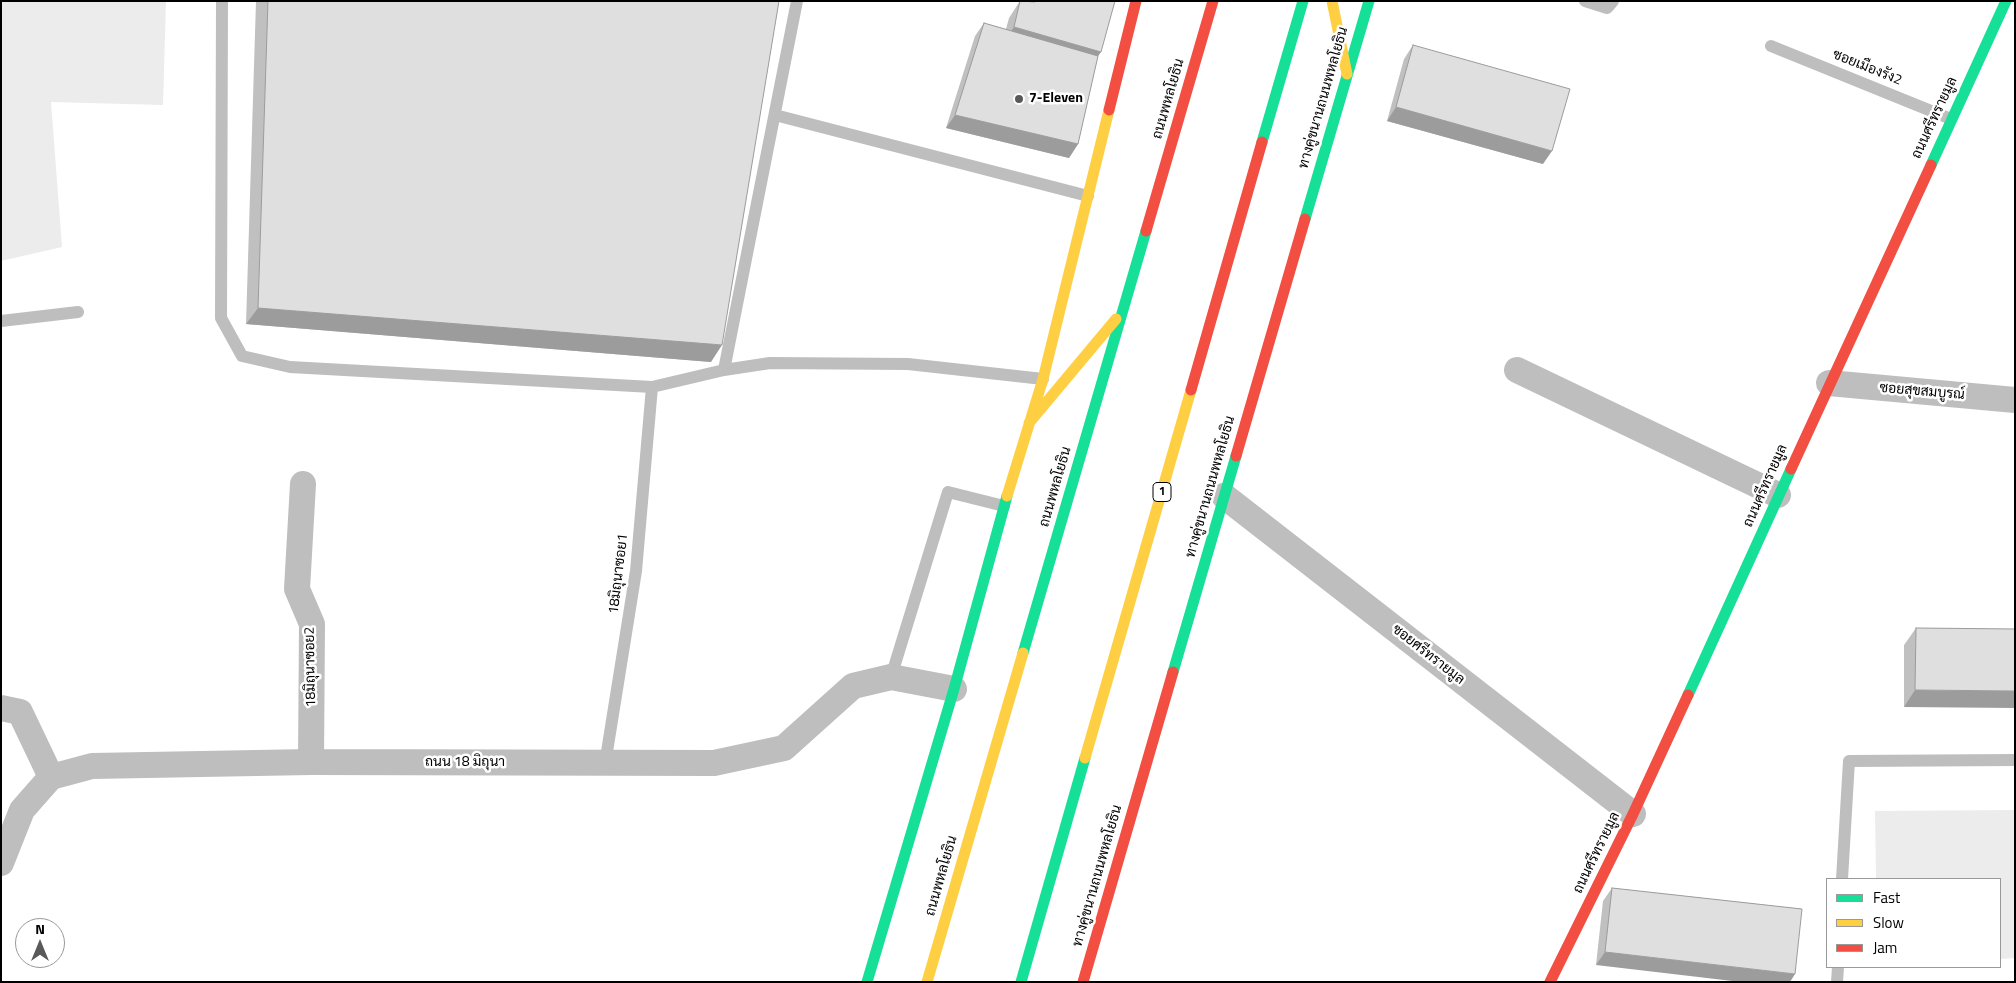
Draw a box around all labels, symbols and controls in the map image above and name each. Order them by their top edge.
street label: ทางคู่ขนานถนนพหลโยธิน [1296,25,1352,171]
street label: ซอยเมืองรัง2 [1830,46,1904,90]
street label: ถนนพหลโยธิน [1150,57,1188,141]
street label: ถนนศรีทรายมูล [1909,74,1961,162]
place label: 7-Eleven [1029,91,1083,107]
marker: 7-Eleven [1013,93,1025,105]
street label: ซอยสุขสมบูรณ์ [1879,380,1965,404]
street label: ทางคู่ขนานถนนพหลโยธิน [1183,414,1239,560]
street label: ถนนศรีทรายมูล [1740,442,1792,530]
street label: ถนนพหลโยธิน [1037,445,1075,529]
road number: 1 [1153,482,1171,502]
street label: 18มิถุนาซอย1 [606,533,632,615]
street label: ซอยศรีทรายมูล [1388,621,1468,689]
street label: 18มิถุนาซอย2 [302,626,320,708]
street label: ถนน 18 มิถุนา [425,755,505,771]
street label: ทางคู่ขนานถนนพหลโยธิน [1070,803,1126,949]
street label: ถนนศรีทรายมูล [1570,809,1624,897]
street label: ถนนพหลโยธิน [923,834,961,918]
legend [1826,878,2001,968]
text: Fast [1873,886,1900,909]
text: Slow [1873,911,1904,934]
north arrow [15,918,65,968]
text: N [35,918,45,939]
text: Jam [1873,936,1897,959]

